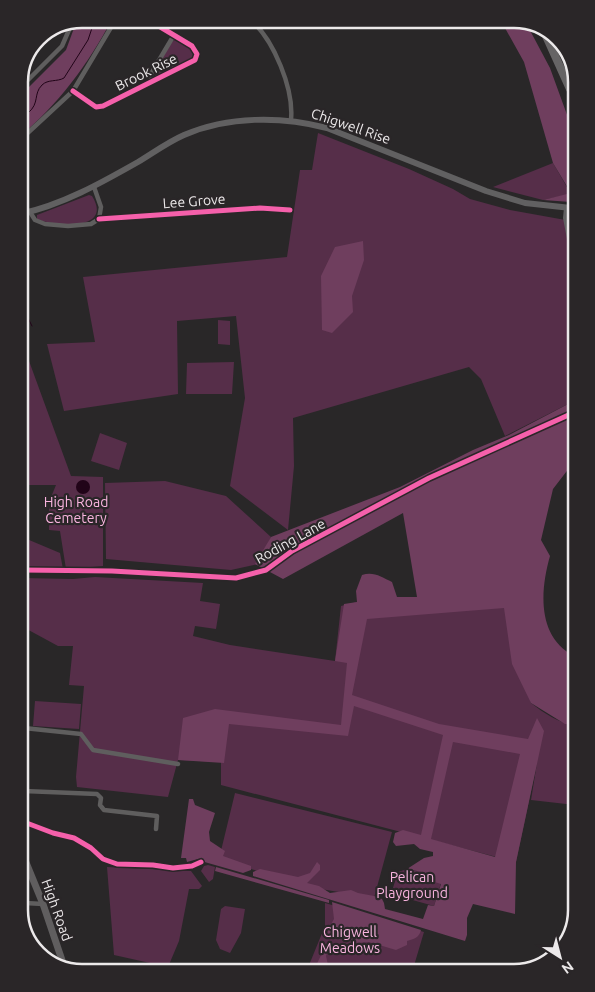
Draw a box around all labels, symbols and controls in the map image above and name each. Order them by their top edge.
street label: Brook Rise [112,50,180,94]
street label: Chigwell Rise [309,105,393,147]
street label: Lee Grove [162,191,226,211]
park label: High Road Cemetery [44,494,108,526]
street label: Roding Lane [252,515,328,567]
park label: Pelican Playground [376,869,448,901]
street label: High Road [38,877,76,943]
park label: Chigwell Meadows [320,924,380,956]
north arrow [535,932,585,982]
text: N [559,958,577,977]

